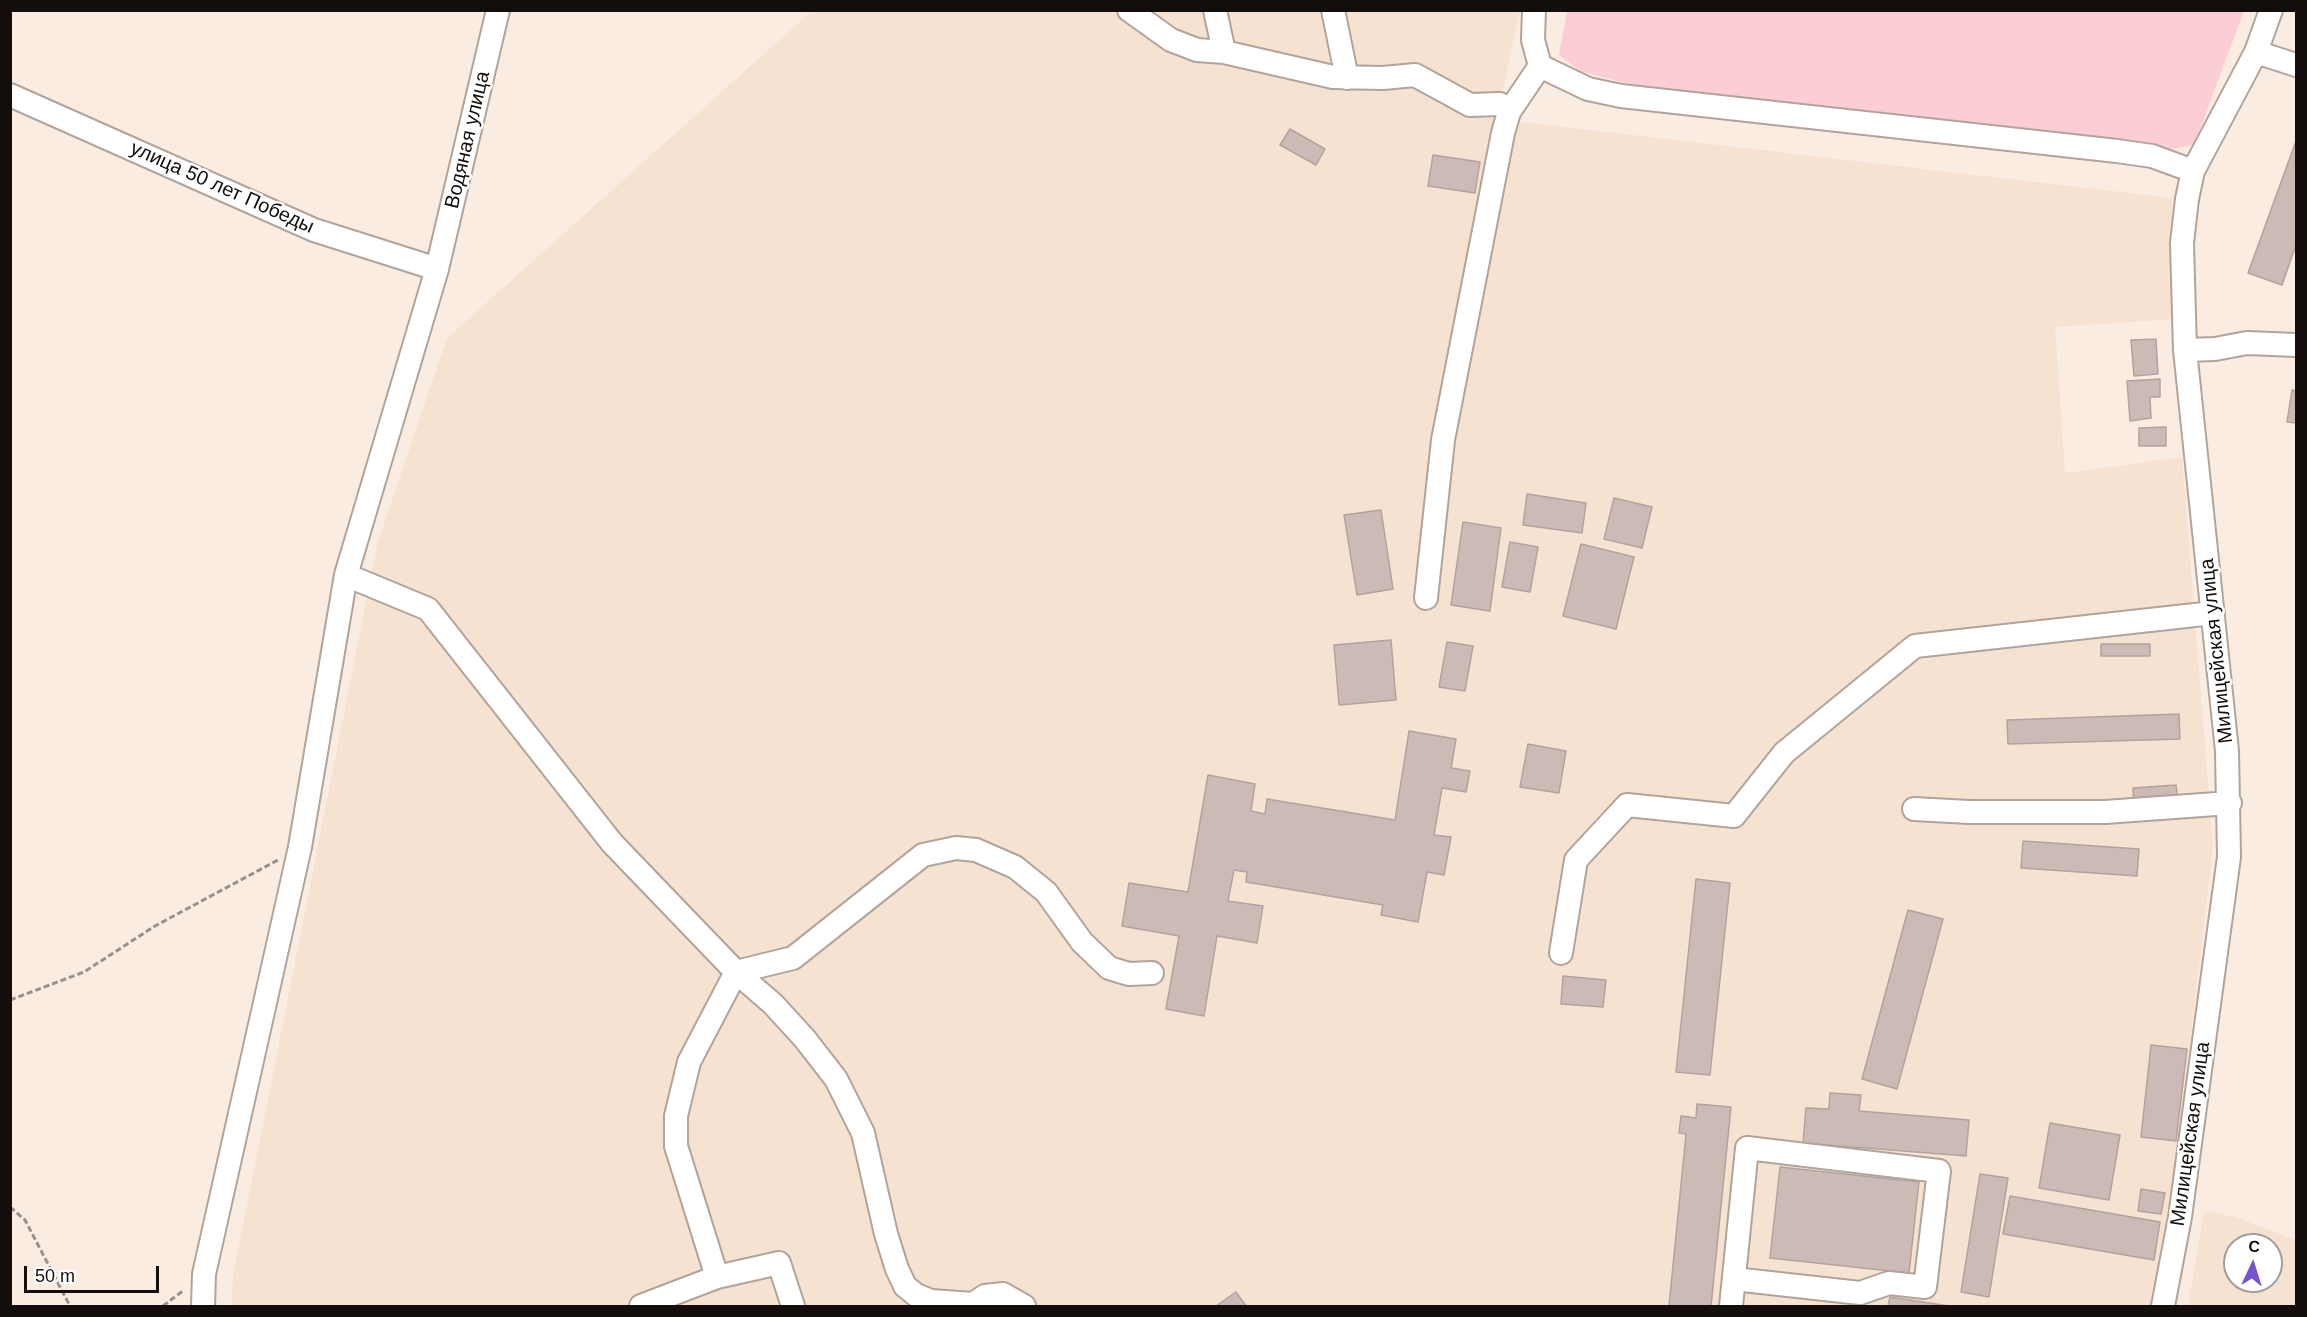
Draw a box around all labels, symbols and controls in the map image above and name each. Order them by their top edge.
street label: Водяная улица [441,69,495,211]
street label: улица 50 лет Победы [126,137,318,239]
street label: Милицейская улица [2195,557,2239,745]
street label: Милицейская улица [2166,1040,2216,1228]
north arrow [2223,1233,2283,1293]
text: С [2248,1238,2261,1255]
scale bar [27,1254,162,1292]
text: 50 m [35,1266,75,1286]

